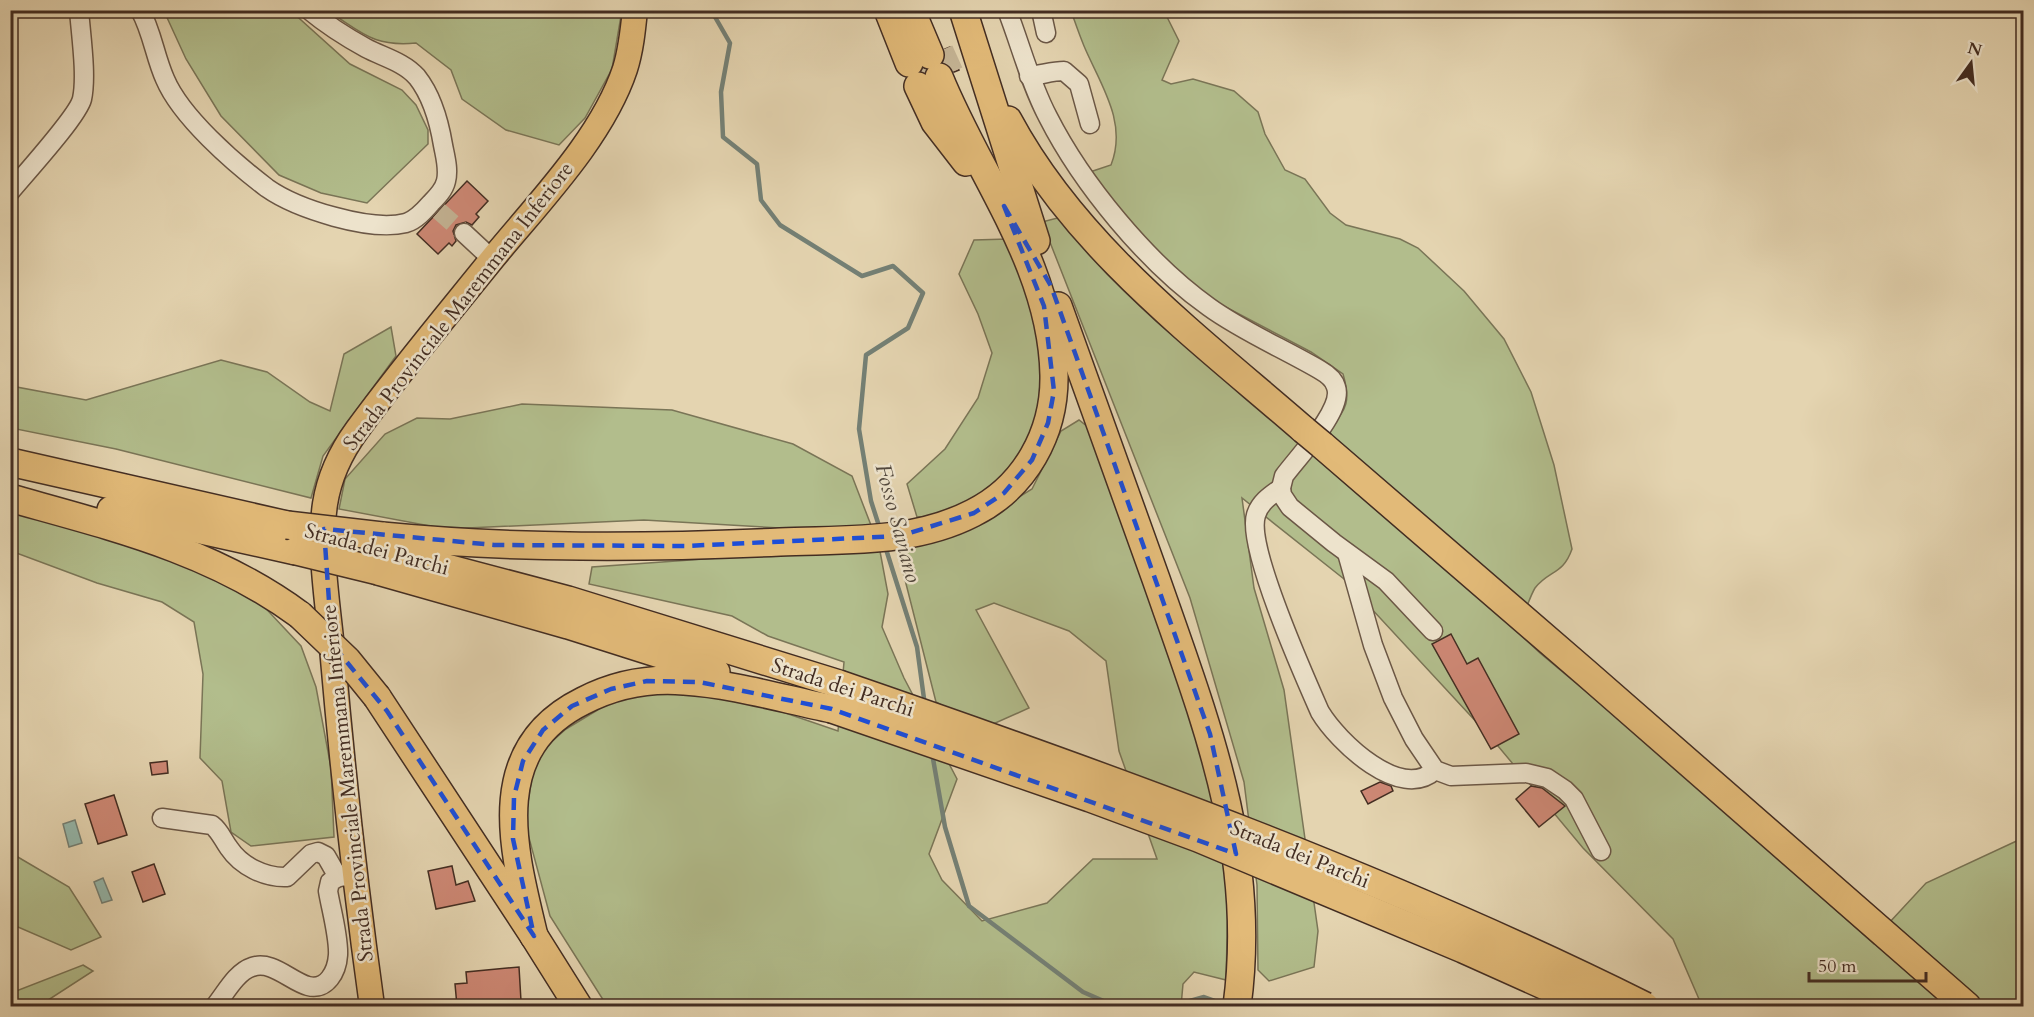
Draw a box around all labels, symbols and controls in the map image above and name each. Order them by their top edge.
north arrow [1941,33,2001,93]
text: N [1965,37,1984,62]
street label: Strada Provinciale Maremmana Inferiore [336,156,580,457]
water label: Fosso Saviano [868,461,928,586]
street label: Strada dei Parchi [302,516,452,583]
street label: Strada Provinciale Maremmana Inferiore [314,603,381,963]
street label: Strada dei Parchi [768,651,918,724]
street label: Strada dei Parchi [1226,813,1374,896]
scale bar [1809,945,1926,983]
text: 50 m [1818,954,1857,979]

